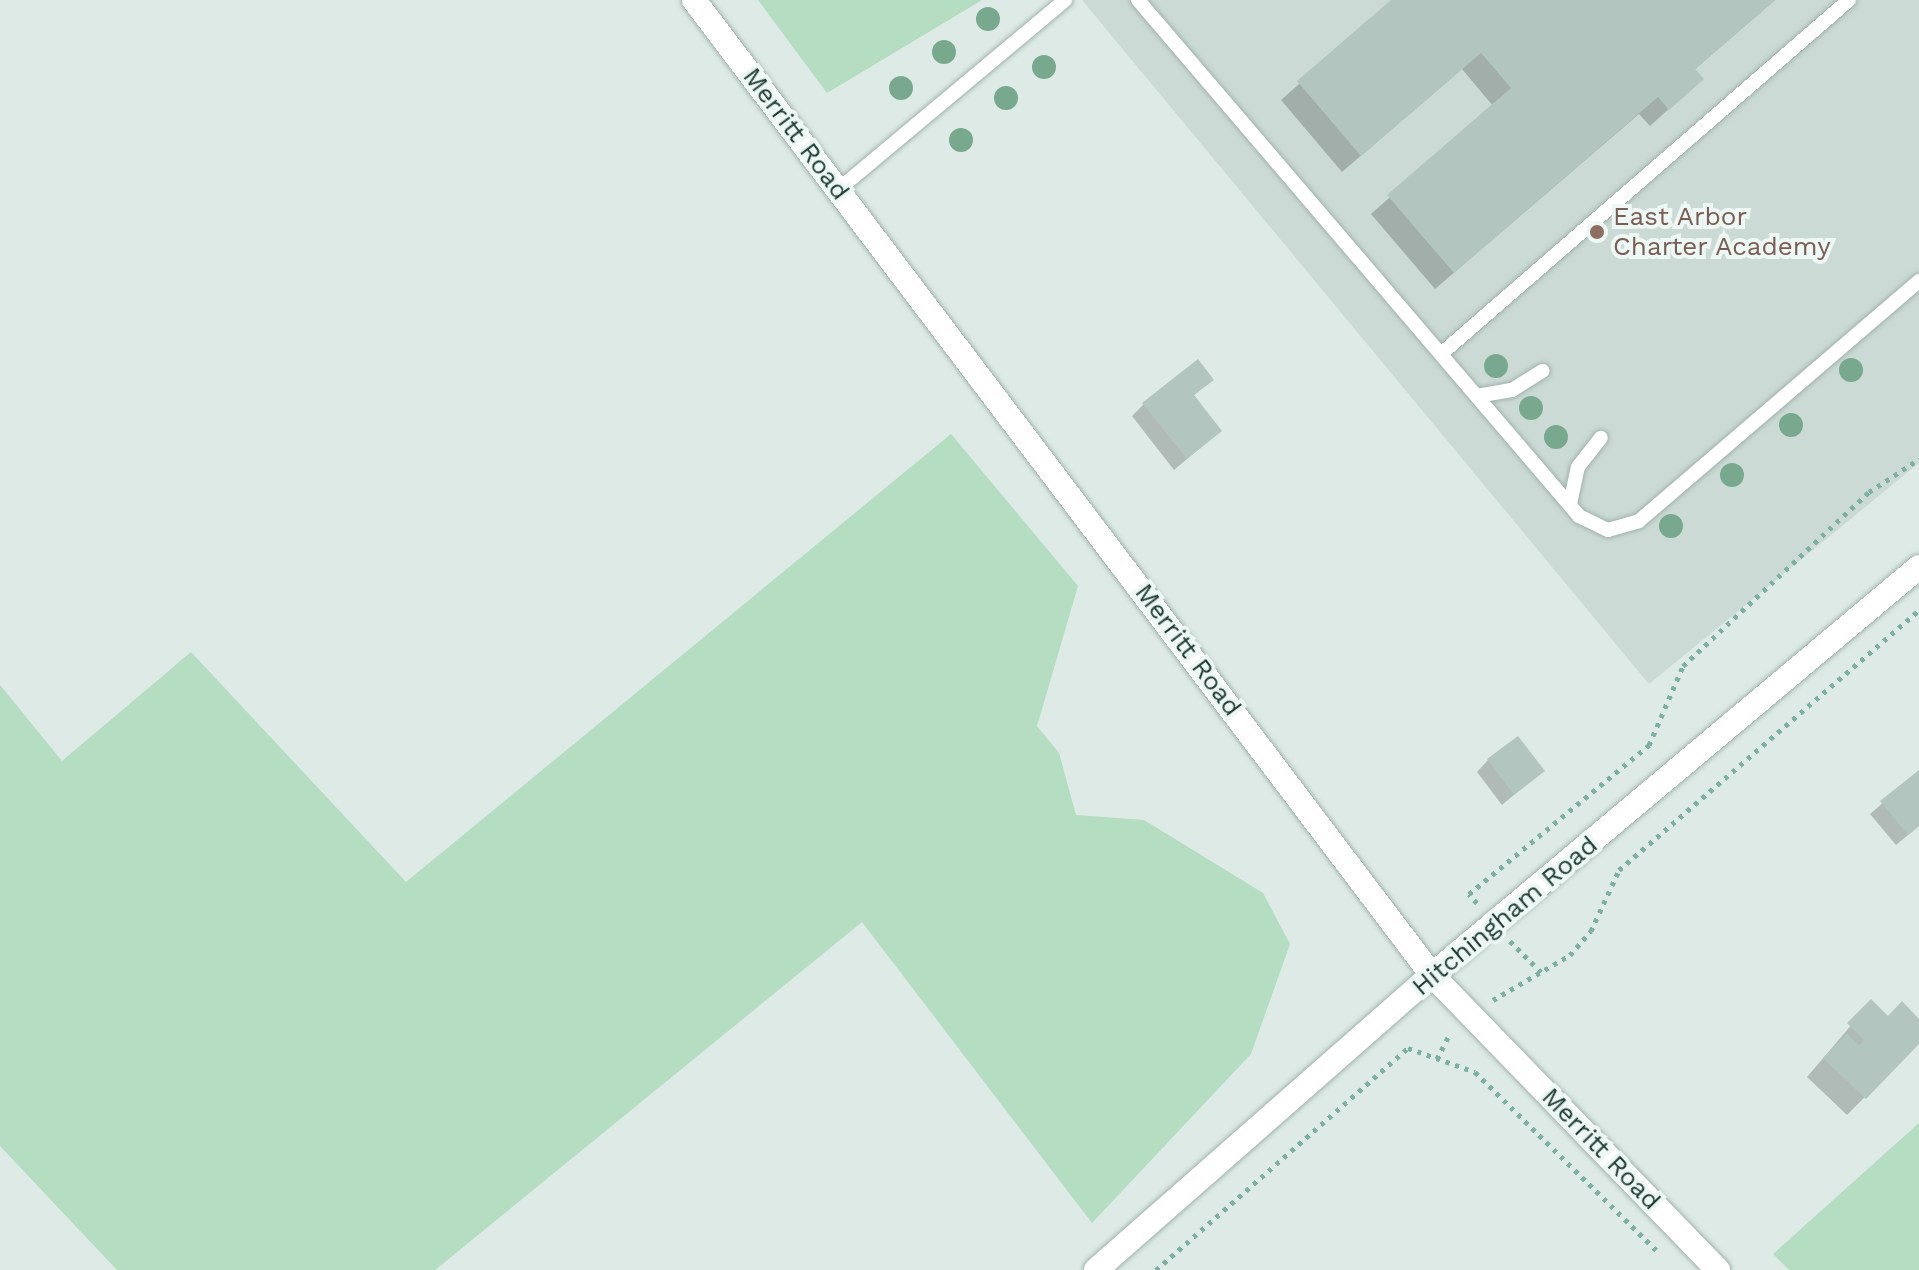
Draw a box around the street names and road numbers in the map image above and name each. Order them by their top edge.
street label: Merritt Road [736,62,856,206]
street label: Merritt Road [1128,578,1248,722]
street label: Hitchingham Road [1406,829,1604,1003]
street label: Merritt Road [1535,1081,1667,1217]

